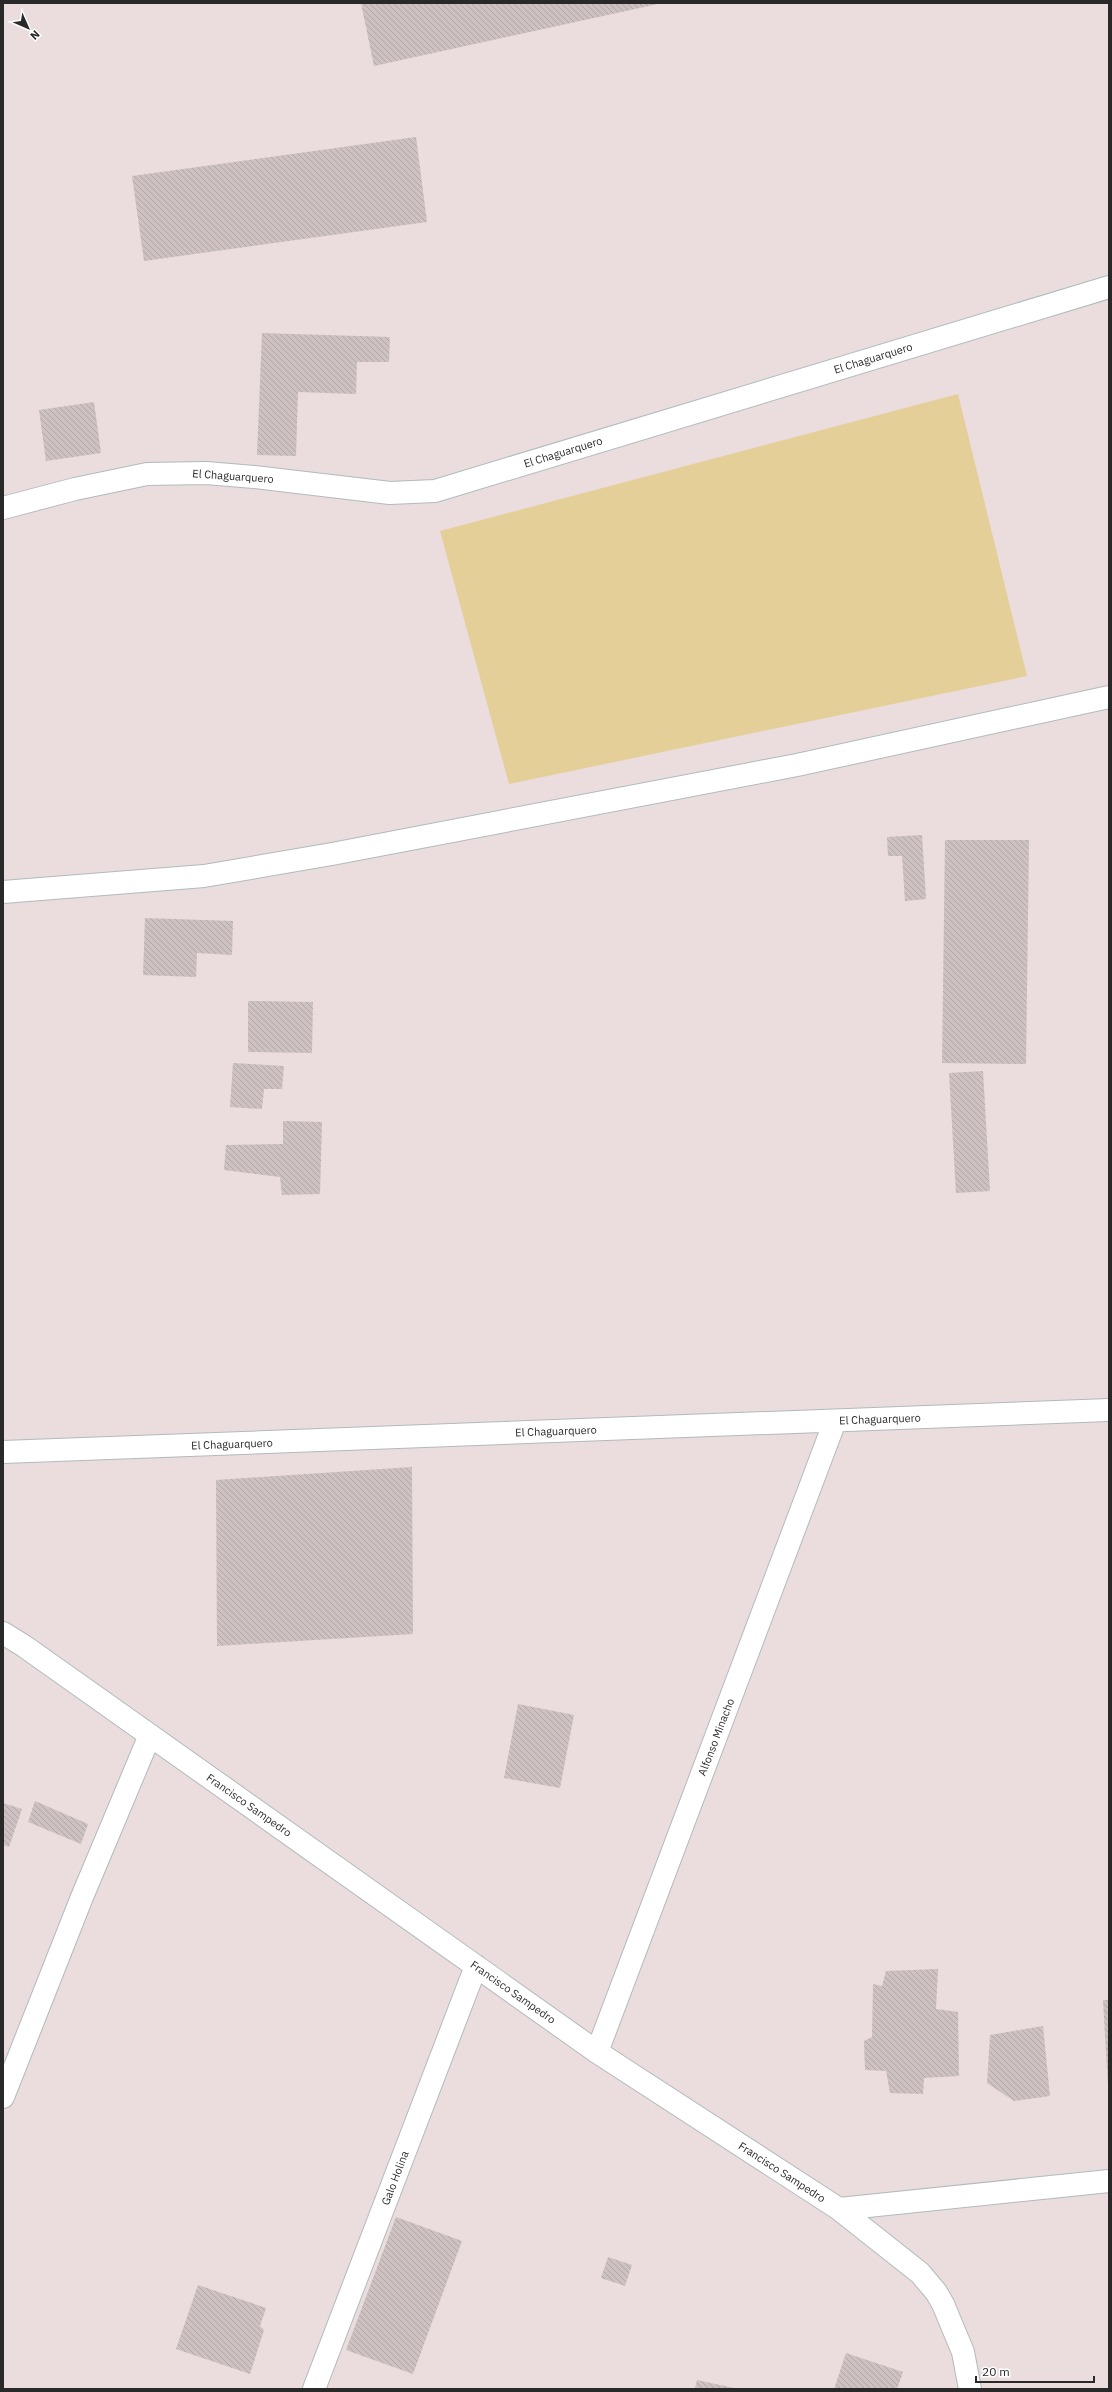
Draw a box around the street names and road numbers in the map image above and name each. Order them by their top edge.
street label: El Chaguarquero [832,339,914,377]
street label: El Chaguarquero [522,433,604,471]
street label: El Chaguarquero [192,466,274,486]
street label: El Chaguarquero [839,1411,921,1427]
street label: El Chaguarquero [515,1423,597,1439]
street label: El Chaguarquero [191,1436,273,1452]
street label: Alfonso Minacho [695,1696,737,1778]
street label: Francisco Sampedro [204,1770,294,1840]
street label: Francisco Sampedro [468,1957,558,2027]
street label: Francisco Sampedro [736,2139,828,2205]
street label: Galo Holina [378,2149,412,2207]

